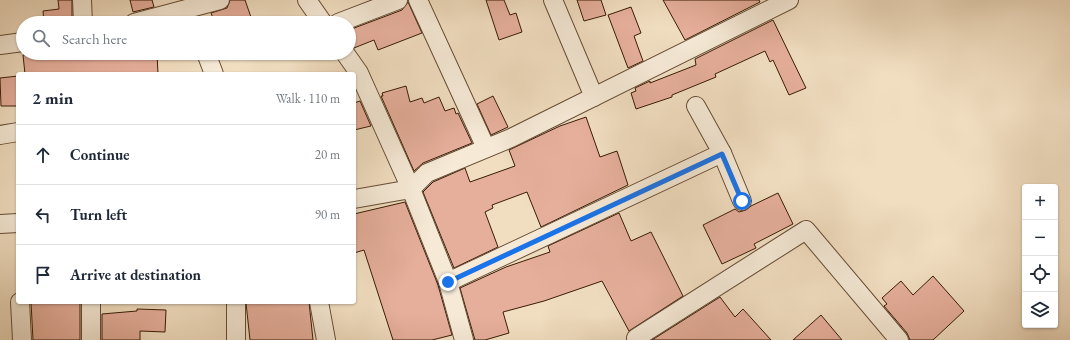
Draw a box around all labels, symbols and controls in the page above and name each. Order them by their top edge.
search box [16,16,356,60]
icon: search [30,27,52,49]
text: Search here [62,29,127,48]
text: 2 min [32,87,73,109]
text: Walk · 110 m [276,90,340,107]
icon: ahead [32,144,54,166]
text: Continue [70,145,130,164]
text: 20 m [315,146,340,163]
map controls [1022,184,1058,328]
button: + [1022,184,1058,220]
route start [733,192,751,210]
icon: left [32,204,54,226]
text: Turn left [70,205,127,224]
text: 90 m [315,206,340,223]
button: − [1022,220,1058,256]
button: locate [1022,256,1058,292]
icon: arrive [32,264,54,286]
text: Arrive at destination [70,265,201,284]
route end [439,273,457,291]
button: layers [1022,292,1058,328]

